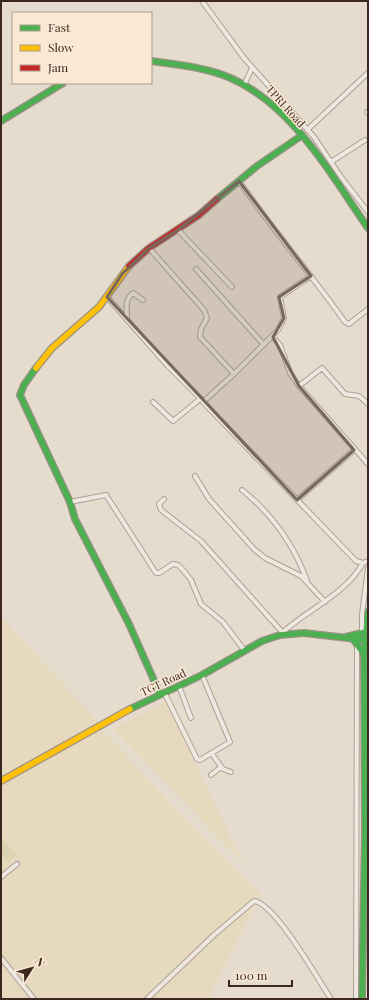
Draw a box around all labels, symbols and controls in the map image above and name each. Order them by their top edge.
legend [12,12,152,84]
text: Fast [48,19,71,35]
text: Slow [48,39,74,55]
text: Jam [47,59,69,75]
street label: TPRI Road [263,82,309,131]
street label: TGT Road [138,665,189,699]
north arrow [12,948,52,988]
text: N [32,954,49,969]
scale bar [229,962,292,988]
text: 100 m [235,967,268,983]

